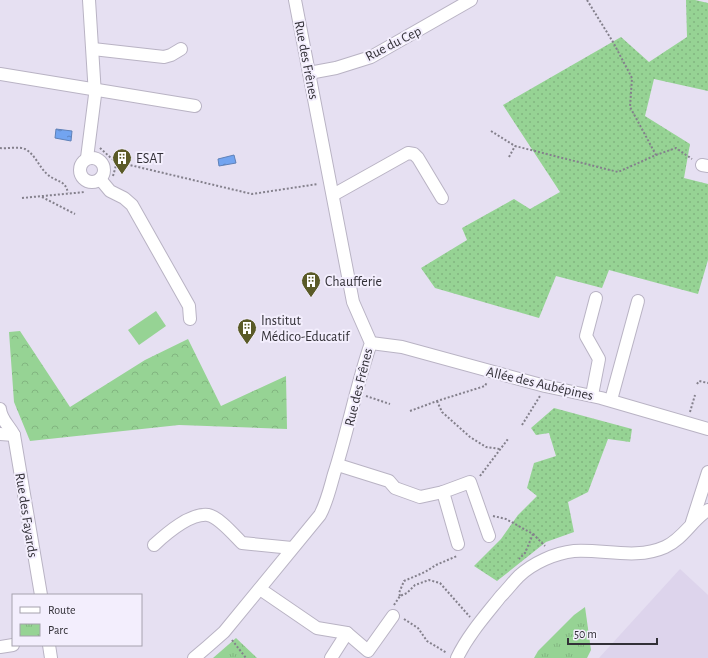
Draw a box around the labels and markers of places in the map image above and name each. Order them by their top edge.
building icon: ESAT [111,147,133,175]
place label: ESAT [136,152,164,166]
building icon: Chaufferie [300,270,322,298]
place label: Chaufferie [325,275,382,289]
place label: Institut Médico-Educatif [261,314,350,344]
building icon: Institut Médico-Educatif [236,317,258,345]

